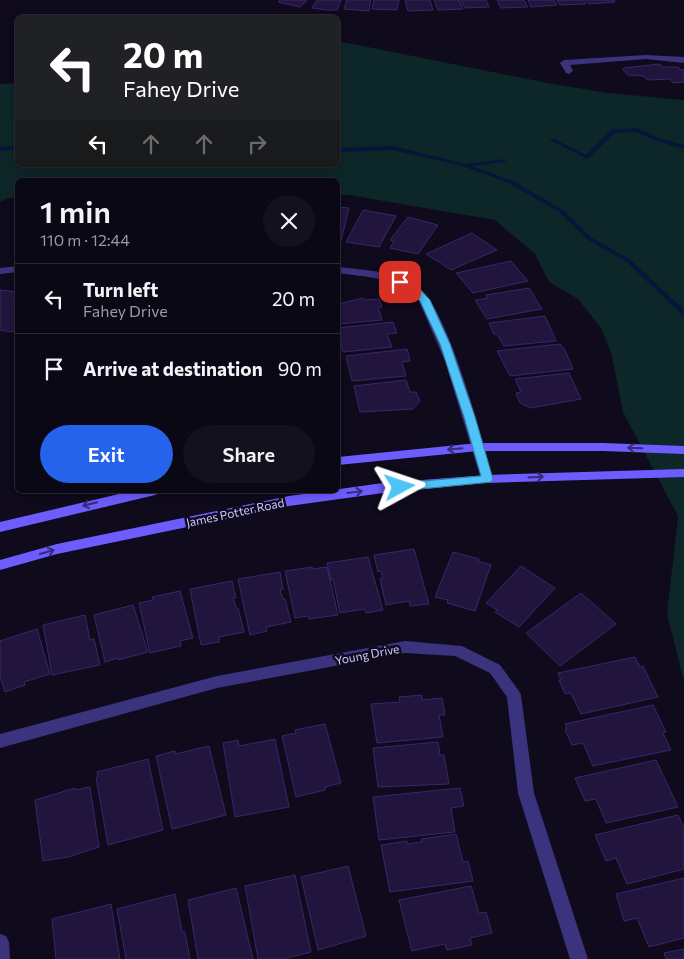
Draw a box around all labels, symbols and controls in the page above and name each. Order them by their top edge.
text: 20 m [123,32,203,75]
icon: left [40,35,105,100]
text: Fahey Drive [123,75,239,102]
icon: left [84,130,112,158]
icon: ahead [137,130,165,158]
icon: ahead [190,130,218,158]
icon: right [243,130,271,158]
text: 1 min [40,192,111,229]
button: close [263,195,315,247]
text: 110 m · 12:44 [40,230,130,249]
pin [379,261,421,303]
icon: arrive [386,268,414,296]
text: Turn left [83,278,158,301]
icon: left [40,285,68,313]
text: 20 m [272,287,315,310]
text: Fahey Drive [83,301,168,320]
icon: arrive [40,355,68,383]
text: Arrive at destination [83,357,263,380]
text: 90 m [278,357,322,380]
button: Exit [40,425,173,483]
button: Share [183,425,315,483]
one-way arrow [628,443,644,452]
one-way arrow [448,444,464,454]
position arrow [373,460,425,512]
one-way arrow [528,472,544,481]
one-way arrow [346,487,362,497]
street label: James Potter Road [185,495,286,530]
one-way arrow [83,500,99,509]
one-way arrow [39,547,55,556]
street label: Young Drive [334,641,400,667]

